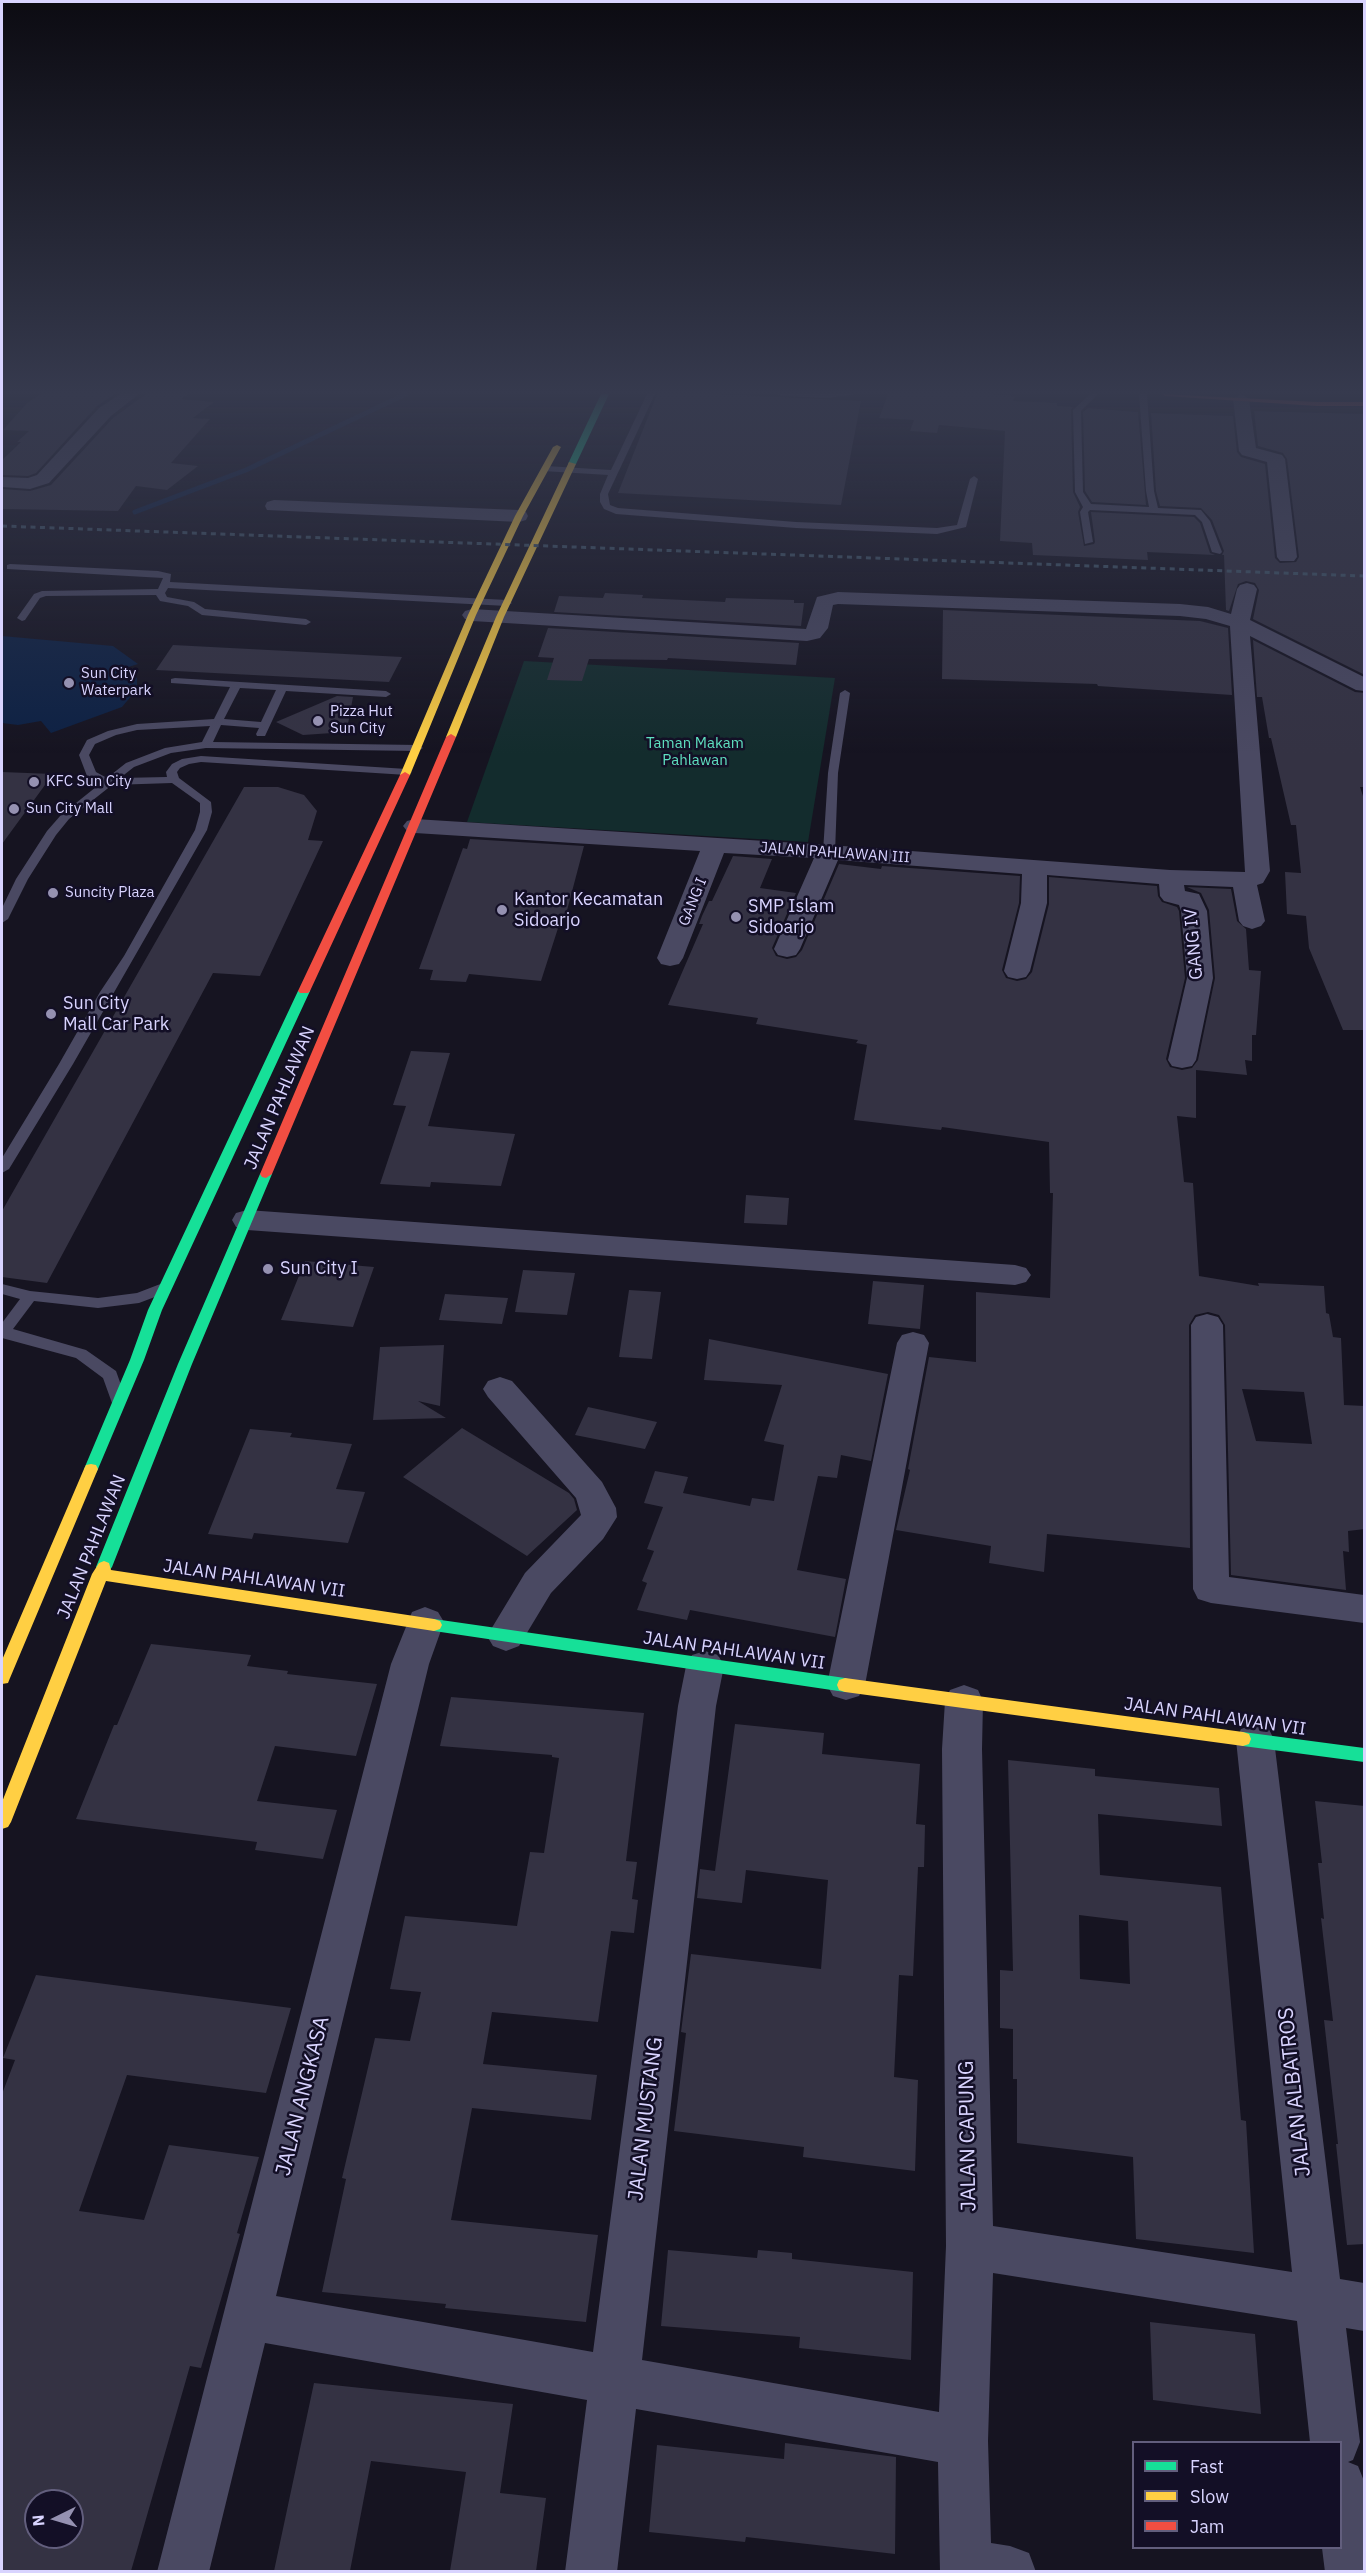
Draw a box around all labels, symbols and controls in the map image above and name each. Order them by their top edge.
place label: Sun City Waterpark [81,665,151,700]
marker: Sun City Waterpark [62,676,76,690]
place label: Pizza Hut Sun City [330,703,393,738]
marker: Pizza Hut Sun City [311,714,325,728]
park label: Taman Makam Pahlawan [646,735,744,770]
place label: KFC Sun City [46,773,132,791]
marker: KFC Sun City [27,775,41,789]
place label: Sun City Mall [26,800,113,818]
marker: Sun City Mall [7,802,21,816]
street label: JALAN PAHLAWAN III [760,839,910,867]
street label: GANG I [675,875,711,929]
place label: Suncity Plaza [65,884,154,902]
marker: Suncity Plaza [46,886,60,900]
place label: Kantor Kecamatan Sidoarjo [514,889,663,932]
place label: SMP Islam Sidoarjo [748,896,834,938]
marker: Kantor Kecamatan Sidoarjo [495,903,509,917]
street label: GANG IV [1180,907,1208,981]
marker: SMP Islam Sidoarjo [729,910,743,924]
place label: Sun City Mall Car Park [63,993,169,1036]
marker: Sun City Mall Car Park [44,1007,58,1021]
street label: JALAN PAHLAWAN [240,1023,320,1173]
place label: Sun City I [280,1258,358,1280]
marker: Sun City I [261,1262,275,1276]
street label: JALAN PAHLAWAN [53,1472,131,1622]
street label: JALAN PAHLAWAN VII [162,1556,346,1602]
street label: JALAN PAHLAWAN VII [642,1628,826,1674]
street label: JALAN PAHLAWAN VII [1123,1694,1307,1740]
street label: JALAN ALBATROS [1274,2006,1316,2178]
street label: JALAN ANGKASA [271,2014,335,2178]
street label: JALAN MUSTANG [623,2036,669,2202]
street label: JALAN CAPUNG [954,2060,982,2212]
legend [1132,2441,1342,2549]
text: Fast [1190,2455,1224,2478]
text: Slow [1190,2485,1229,2508]
north arrow [24,2489,84,2549]
text: N [28,2514,49,2527]
text: Jam [1190,2515,1225,2538]

